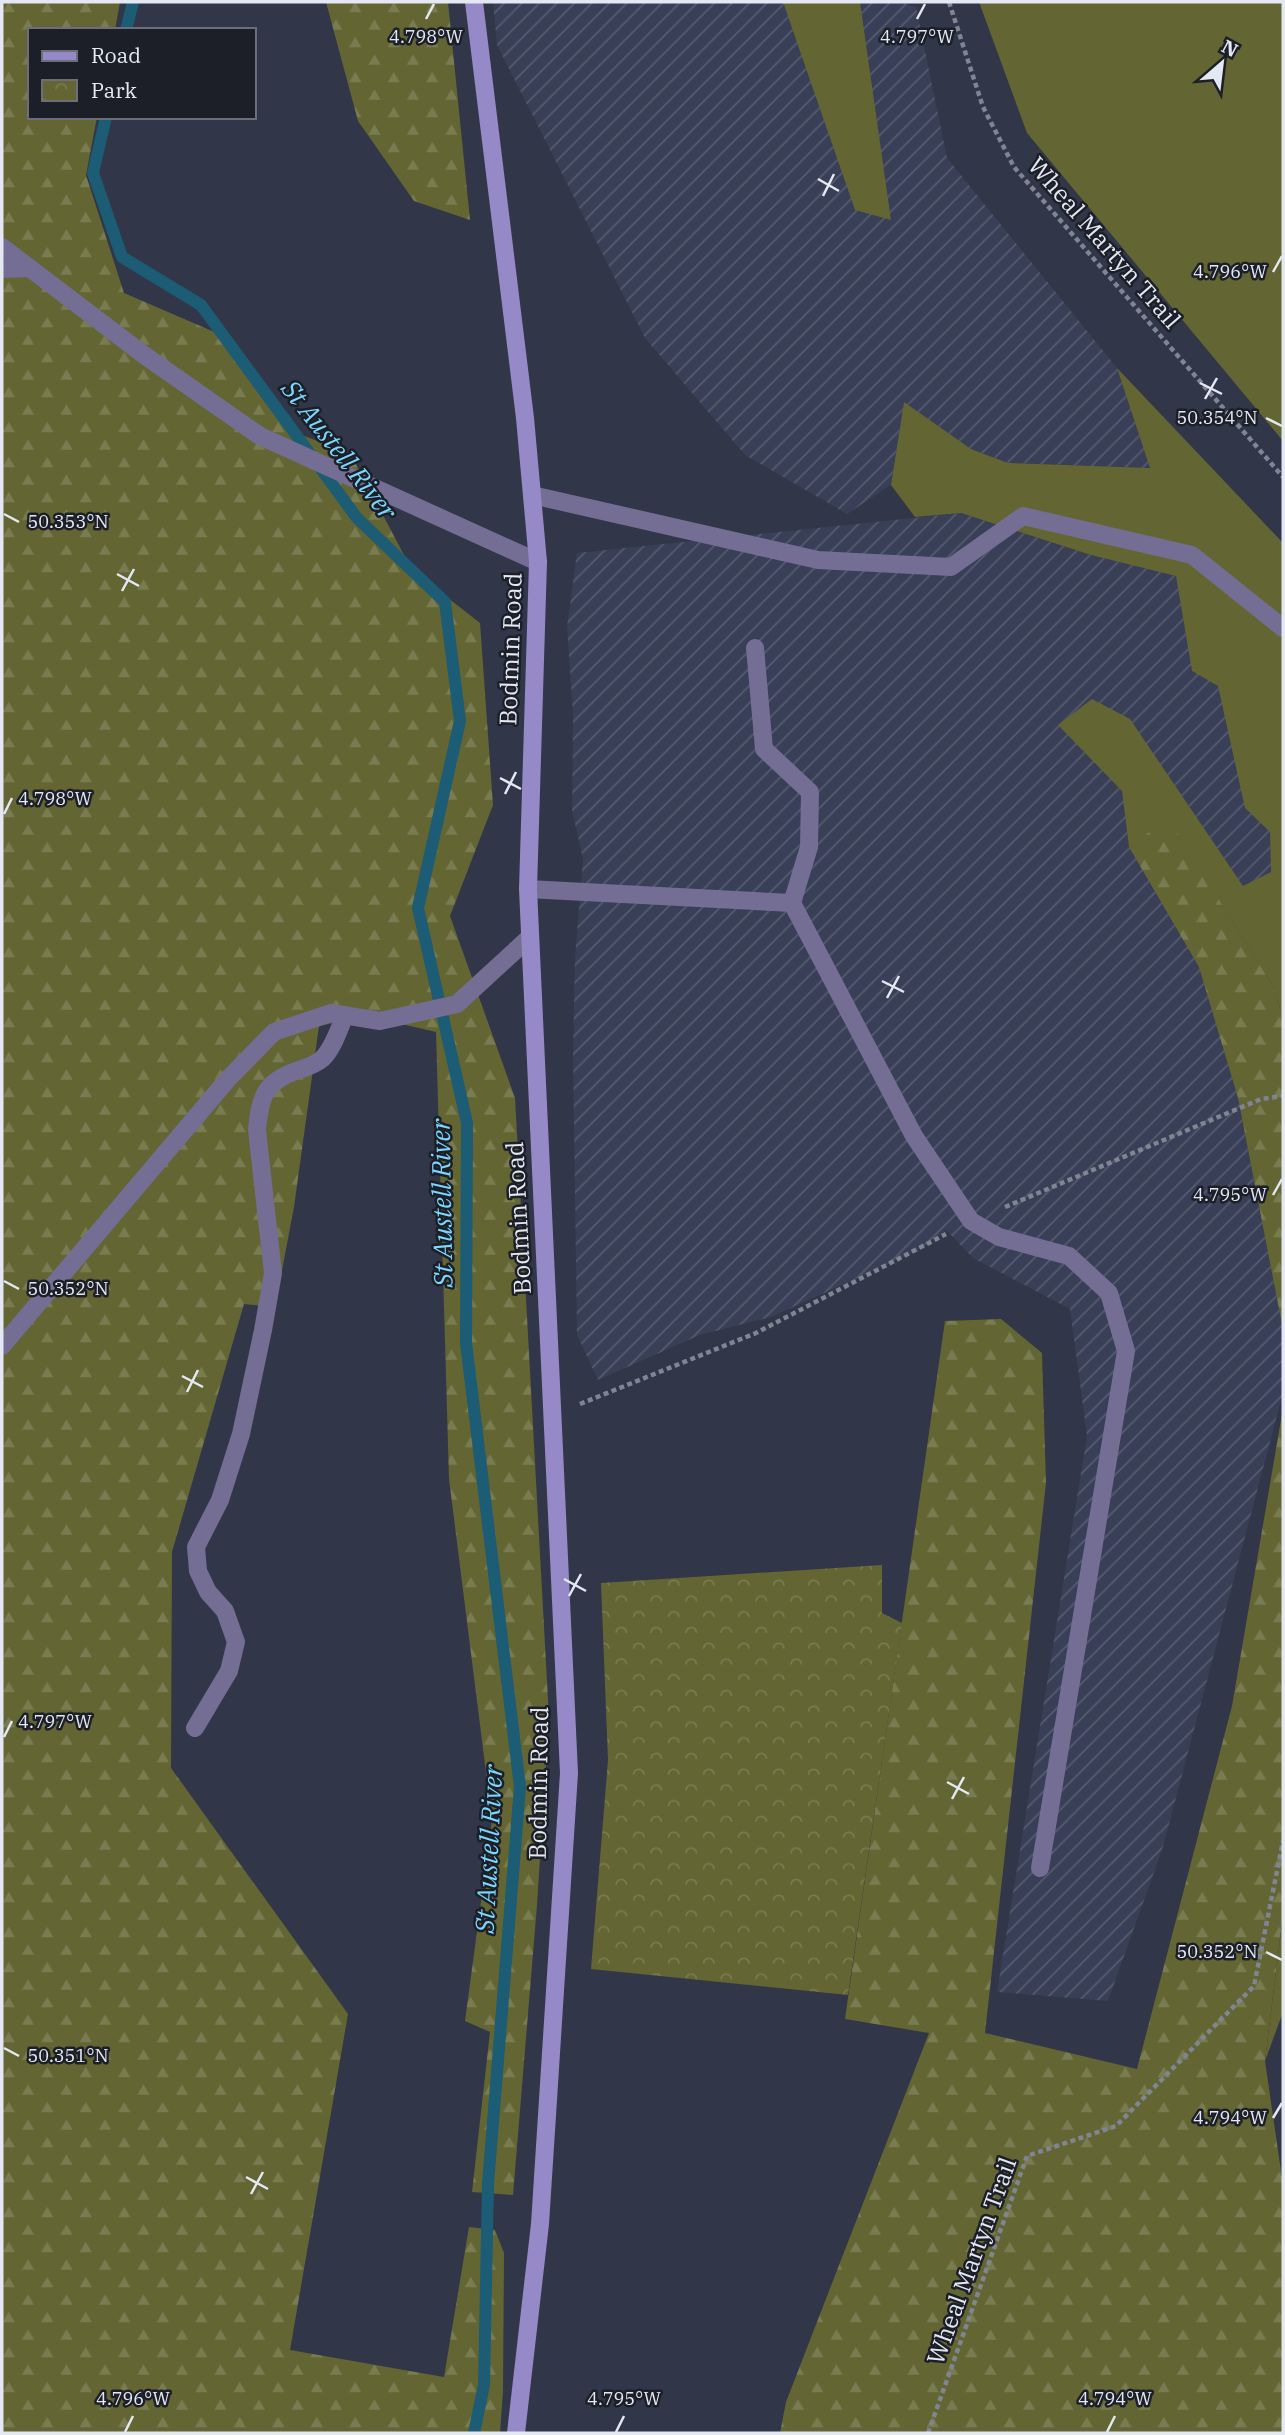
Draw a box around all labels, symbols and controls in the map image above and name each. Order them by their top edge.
text: 4.798°W [389,25,463,48]
text: 4.797°W [880,25,954,48]
legend [28,28,256,119]
north arrow [1187,28,1257,98]
text: N [1218,34,1242,62]
text: Road [91,41,141,69]
text: Park [91,76,138,104]
street label: Wheal Martyn Trail [1021,150,1188,335]
text: 4.796°W [1193,260,1267,283]
water label: St Austell River [274,372,405,527]
text: 50.354°N [1176,406,1258,429]
text: 50.353°N [27,510,109,533]
street label: Bodmin Road [491,572,529,726]
text: 4.798°W [18,787,92,810]
water label: St Austell River [423,1118,459,1289]
street label: Bodmin Road [498,1141,538,1295]
text: 4.795°W [1193,1183,1267,1206]
text: 50.352°N [27,1277,109,1300]
street label: Bodmin Road [521,1706,555,1860]
text: 4.797°W [18,1710,92,1733]
water label: St Austell River [467,1763,509,1935]
text: 50.352°N [1176,1940,1258,1963]
text: 50.351°N [27,2044,109,2067]
text: 4.794°W [1193,2106,1267,2129]
street label: Wheal Martyn Trail [919,2153,1023,2369]
text: 4.796°W [96,2387,170,2410]
text: 4.795°W [587,2387,661,2410]
text: 4.794°W [1078,2387,1152,2410]

